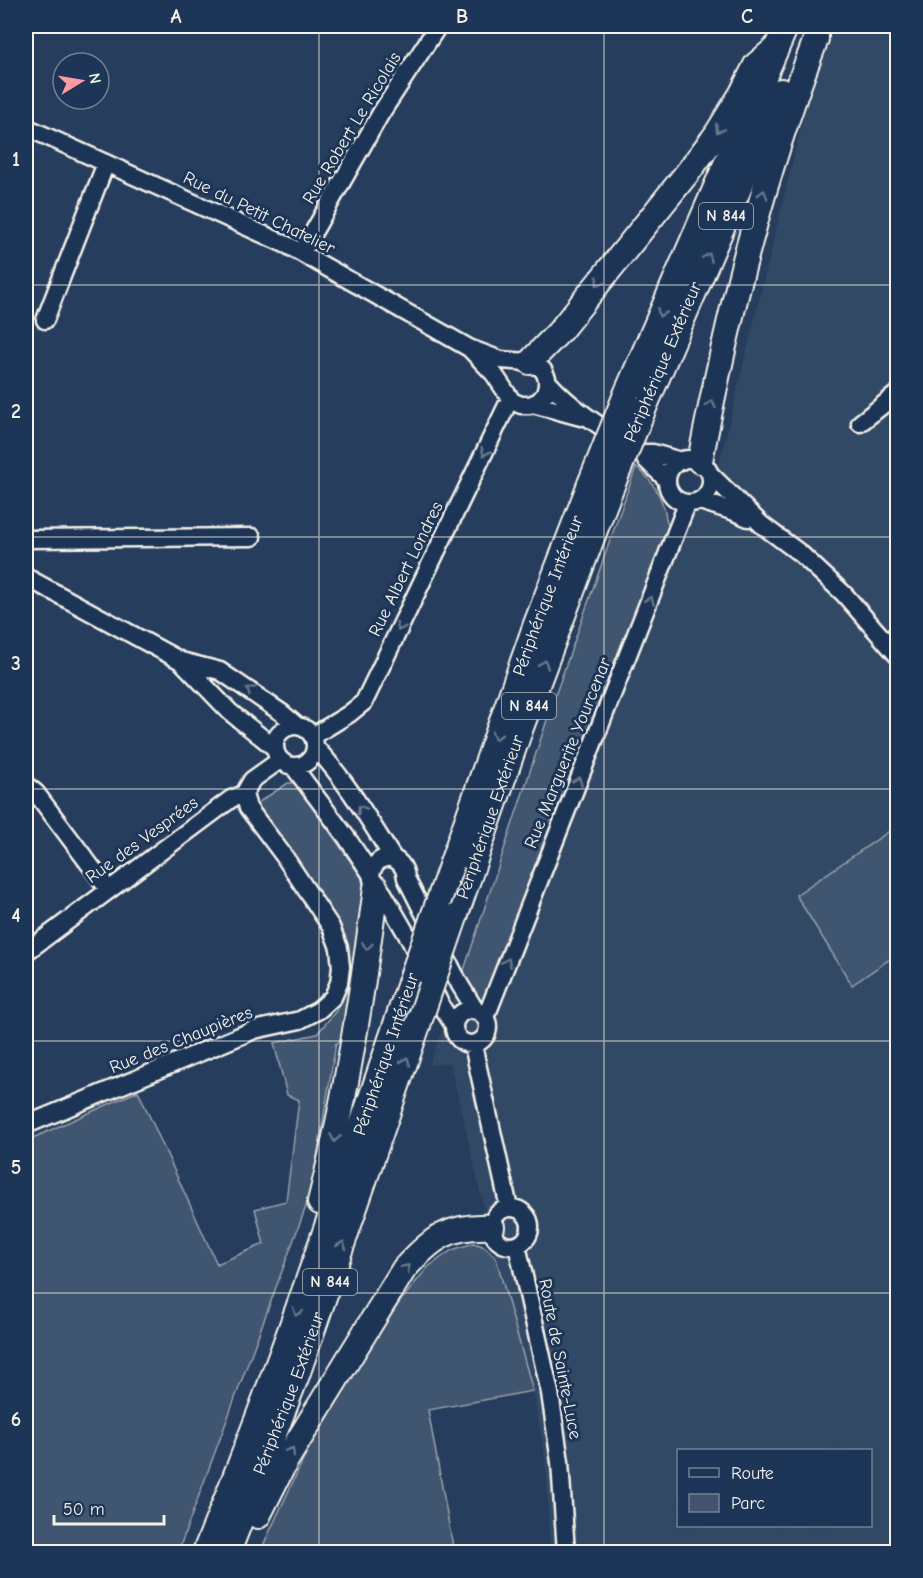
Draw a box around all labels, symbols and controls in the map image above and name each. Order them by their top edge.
text: A [170,5,182,28]
text: B [456,5,468,28]
text: C [741,5,753,28]
street label: Rue Robert Le Ricolais [298,48,406,208]
north arrow [51,51,111,111]
text: N [85,71,105,85]
one-way arrow [715,123,727,133]
text: 1 [12,148,20,171]
street label: Rue du Petit Chatelier [180,167,339,259]
one-way arrow [755,190,768,200]
road number: N 844 [699,203,753,229]
one-way arrow [701,253,713,264]
one-way arrow [595,275,606,286]
street label: Périphérique Extérieur [620,278,707,445]
one-way arrow [656,307,668,318]
one-way arrow [704,399,717,409]
text: 2 [11,400,21,423]
one-way arrow [480,445,492,456]
street label: Rue Albert Londres [364,498,448,640]
street label: Périphérique Intérieur [508,512,588,679]
one-way arrow [643,595,655,606]
one-way arrow [395,621,407,632]
text: 3 [11,652,21,675]
street label: Rue Marguerite Yourcenar [520,654,616,851]
one-way arrow [537,659,550,670]
one-way arrow [245,686,256,697]
road number: N 844 [502,693,556,719]
one-way arrow [491,730,503,740]
street label: Périphérique Extérieur [452,731,528,902]
one-way arrow [571,776,583,787]
street label: Rue des Vesprées [82,792,202,888]
one-way arrow [357,805,369,815]
text: 4 [11,904,21,927]
one-way arrow [361,941,374,951]
one-way arrow [500,958,512,969]
street label: Périphérique Intérieur [349,969,423,1138]
street label: Rue des Chaupières [107,1002,255,1078]
one-way arrow [399,1056,412,1067]
one-way arrow [329,1133,342,1143]
text: 5 [11,1156,21,1179]
one-way arrow [335,1240,348,1251]
one-way arrow [398,1264,409,1275]
road number: N 844 [303,1269,357,1295]
street label: Route de Sainte-Luce [534,1277,586,1441]
one-way arrow [291,1306,304,1317]
street label: Périphérique Extérieur [249,1308,329,1478]
text: 6 [11,1408,21,1431]
one-way arrow [284,1447,296,1457]
legend [677,1449,872,1527]
text: Route [731,1463,774,1484]
scale bar [54,1488,164,1526]
text: Parc [731,1493,765,1514]
text: 50 m [63,1499,105,1520]

